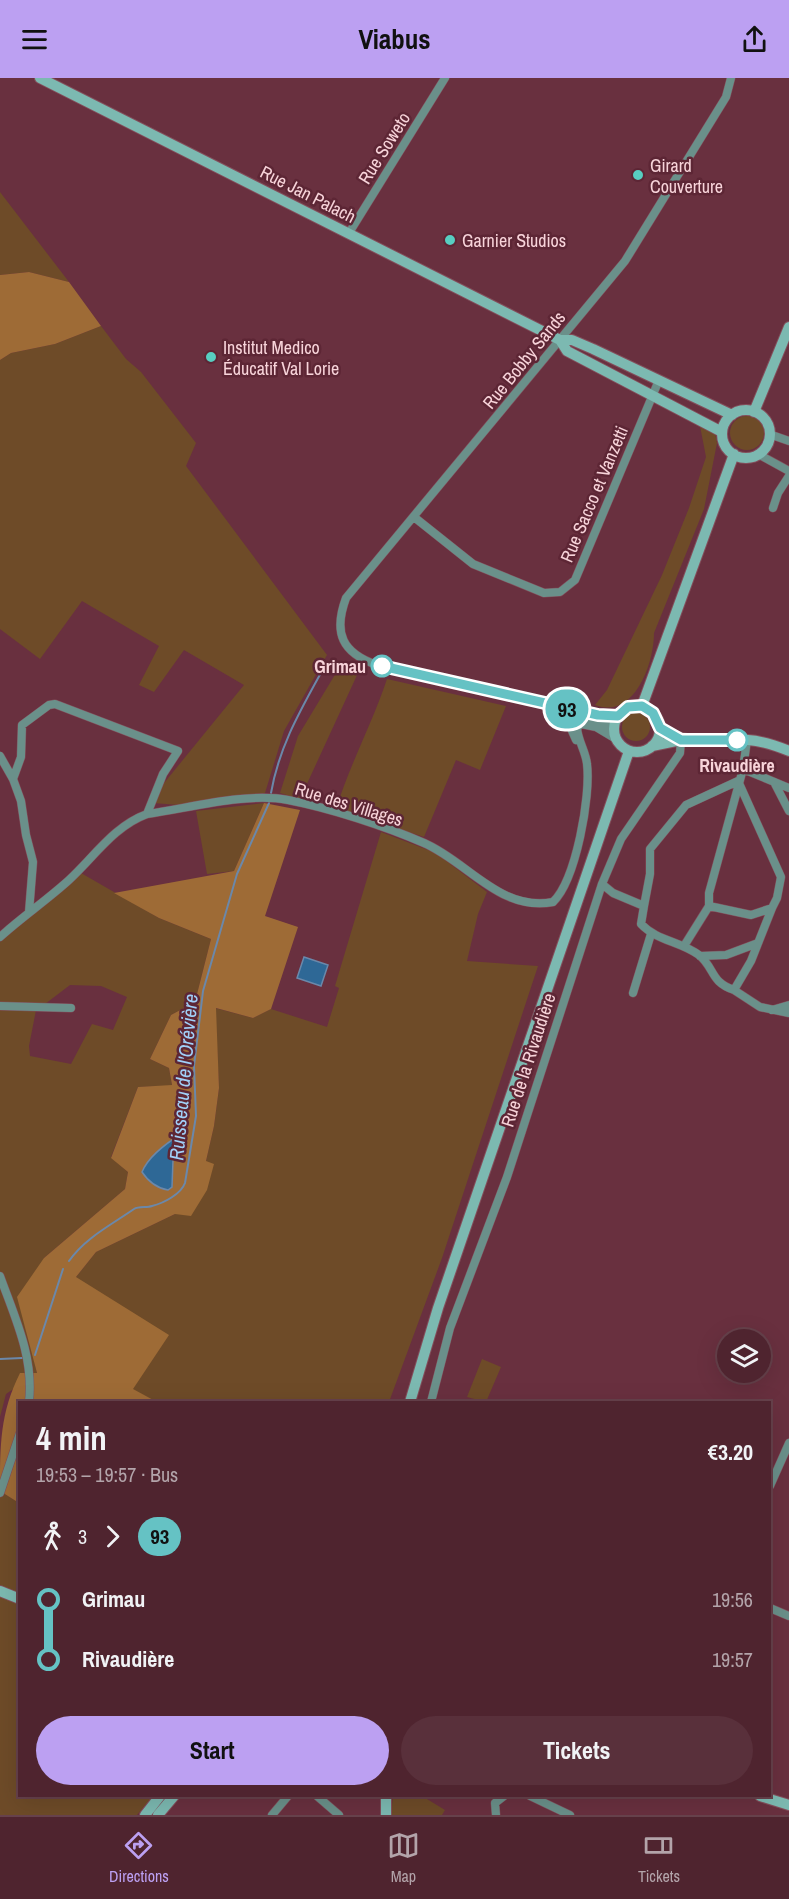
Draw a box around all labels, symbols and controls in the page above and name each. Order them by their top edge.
text: Viabus [358,21,431,57]
icon: menu [18,23,51,56]
icon: share [738,23,771,56]
street label: Rue Soweto [352,107,416,189]
place label: Girard Couverture [650,153,723,199]
street label: Rue Jan Palach [256,159,360,229]
marker: Girard Couverture [631,168,645,182]
place label: Garnier Studios [462,228,566,253]
marker: Garnier Studios [443,233,457,247]
street label: Rue Bobby Sands [477,306,571,414]
place label: Institut Medico Éducatif Val Lorie [223,335,339,381]
marker: Institut Medico Éducatif Val Lorie [204,350,218,364]
street label: Rue Sacco et Vanzetti [554,422,634,566]
place label: Grimau [314,654,366,679]
marker: Grimau [371,655,393,677]
line badge: 93 [540,690,594,728]
text: 93 [557,695,577,724]
marker: Rivaudière [726,729,748,751]
place label: Rivaudière [699,753,775,778]
street label: Rue des Villages [292,776,406,832]
street label: Rue de la Rivaudière [495,990,561,1130]
water label: Ruisseau de l'Orévière [162,993,204,1161]
map controls [717,1329,771,1383]
button: layers [717,1329,771,1383]
text: 4 min [36,1416,107,1460]
text: €3.20 [708,1437,753,1467]
text: 19:53 – 19:57 · Bus [36,1461,178,1488]
icon: walk [36,1520,69,1553]
icon: forward [96,1520,129,1553]
text: 93 [150,1522,169,1551]
text: 3 [78,1523,87,1550]
text: Grimau [82,1584,145,1614]
text: 19:56 [712,1586,753,1613]
text: Rivaudière [82,1644,174,1674]
text: 19:57 [712,1646,753,1673]
button: Start [36,1716,389,1785]
button: Tickets [401,1716,753,1785]
tab: Directions [109,1829,169,1887]
tab: Map [387,1829,420,1887]
tab: Tickets [638,1829,680,1887]

